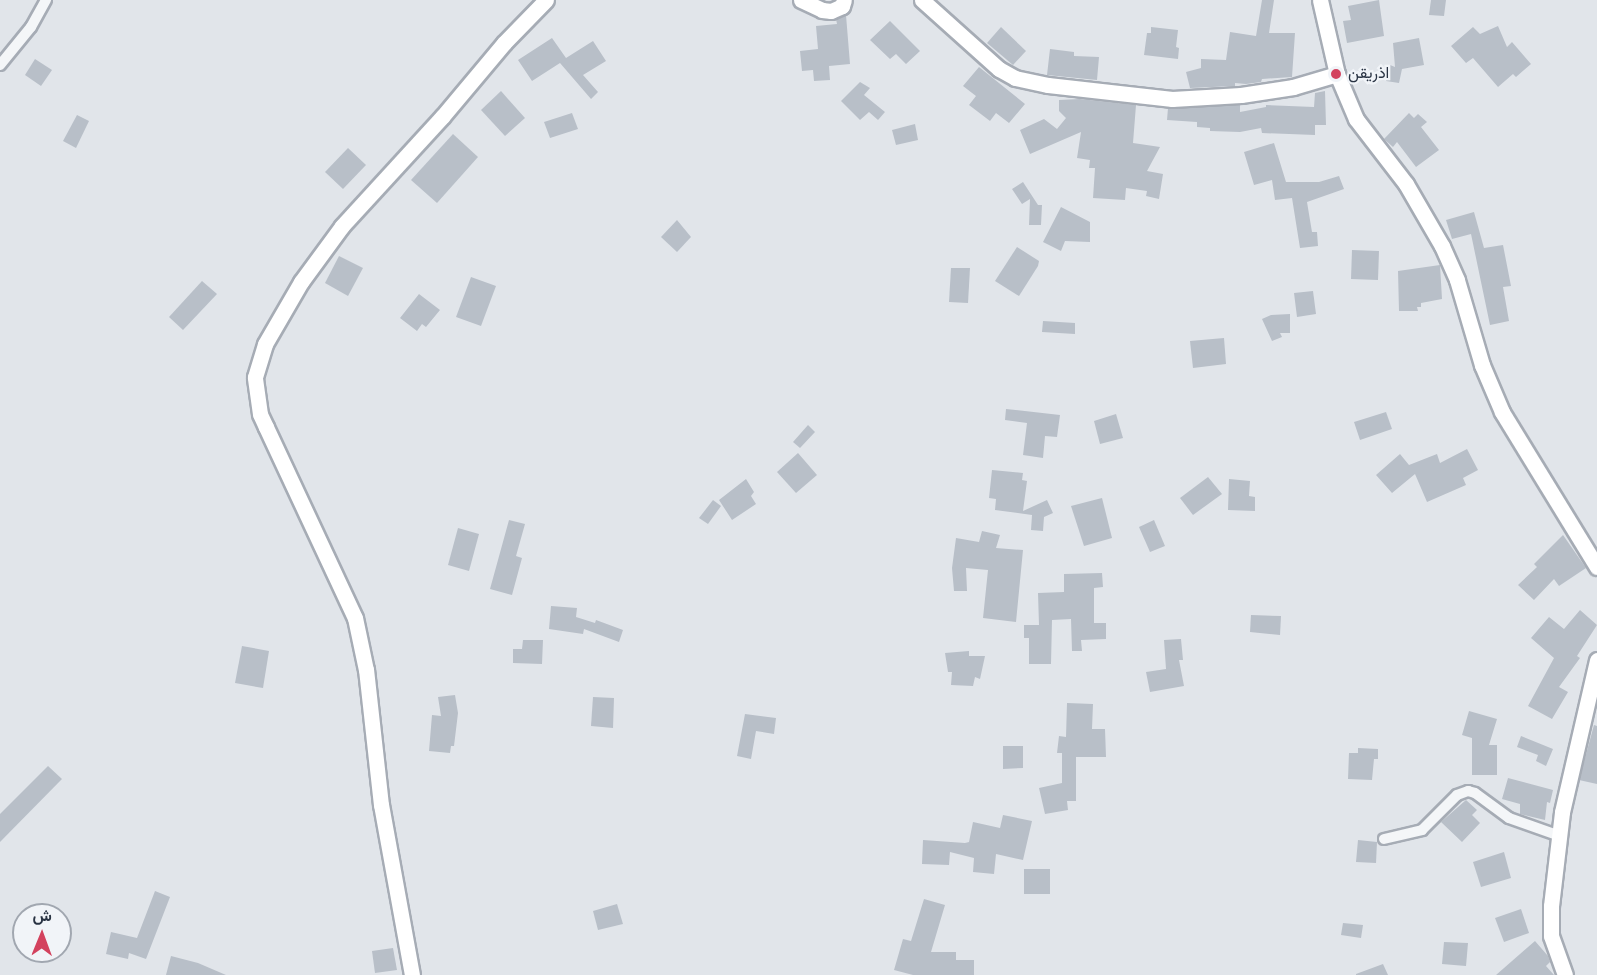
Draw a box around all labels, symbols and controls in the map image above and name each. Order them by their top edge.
place label: اذريقن [1348,64,1389,84]
marker: اذريقن [1329,67,1343,81]
north arrow [12,903,72,963]
text: ش [32,907,52,927]

